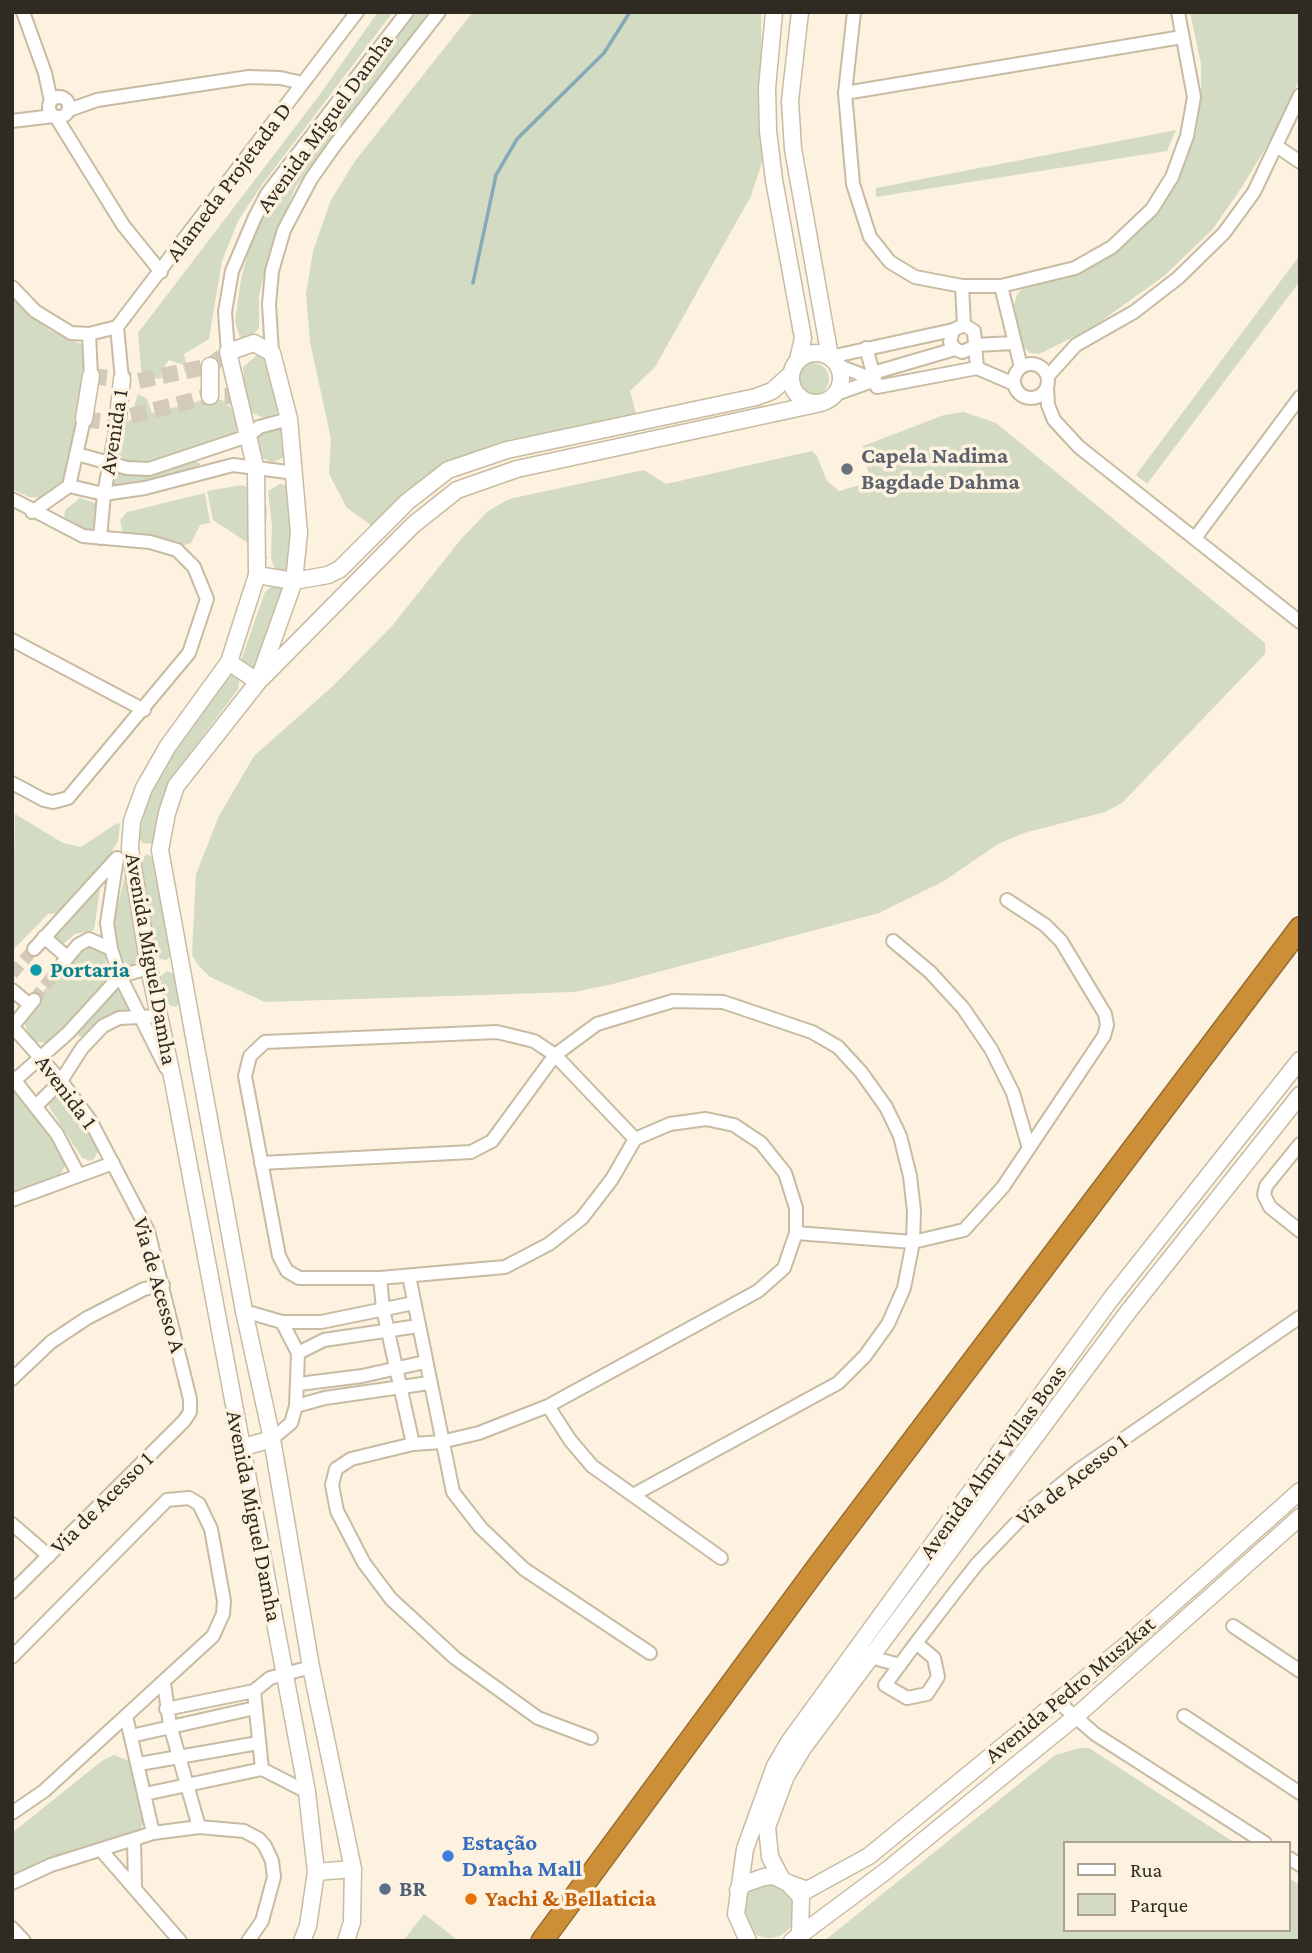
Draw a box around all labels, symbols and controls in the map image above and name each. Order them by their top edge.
street label: Avenida Miguel Damha [251,28,399,218]
street label: Alameda Projetada D [160,97,298,267]
street label: Avenida 1 [94,387,134,477]
place label: Capela Nadima Bagdade Dahma [861,442,1020,496]
marker: Capela Nadima Bagdade Dahma [839,461,855,477]
street label: Avenida Miguel Damha [119,851,183,1067]
place label: Portaria [50,956,130,984]
marker: Portaria [28,962,44,978]
street label: Avenida 1 [29,1049,103,1135]
street label: Via de Acesso A [126,1214,192,1356]
street label: Avenida Almir Villas Boas [913,1360,1073,1564]
street label: Avenida Miguel Damha [220,1408,288,1624]
street label: Via de Acesso 1 [1011,1428,1133,1532]
street label: Via de Acesso 1 [45,1446,159,1560]
street label: Avenida Pedro Muszkat [979,1611,1161,1769]
place label: Estação Damha Mall [462,1829,582,1883]
legend [1064,1841,1291,1932]
marker: Estação Damha Mall [440,1848,456,1864]
text: Rua [1130,1858,1162,1882]
place label: BR [399,1875,427,1903]
marker: BR [377,1881,393,1897]
place label: Yachi & Bellaticia [485,1885,656,1913]
marker: Yachi & Bellaticia [463,1891,479,1907]
text: Parque [1130,1893,1188,1917]

